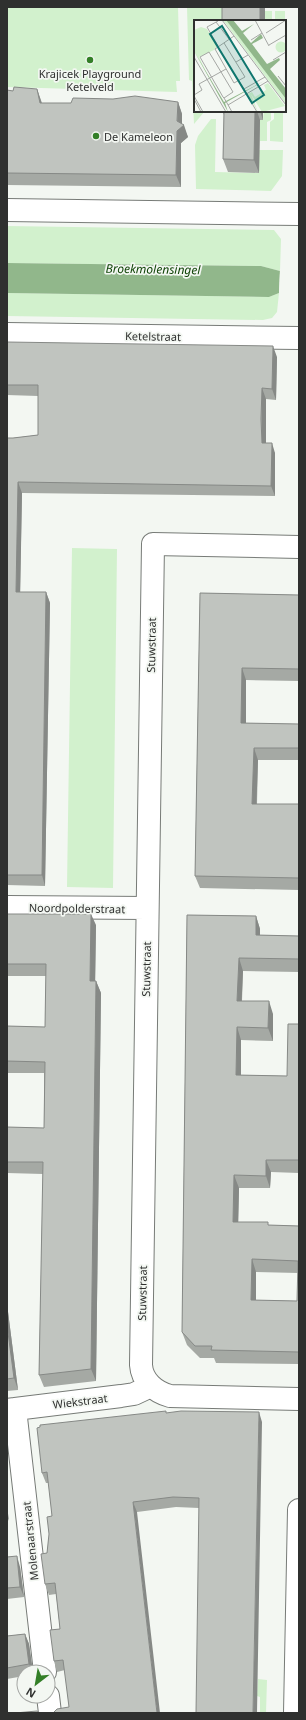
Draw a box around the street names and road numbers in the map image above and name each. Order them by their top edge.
street label: Ketelstraat [125,328,181,344]
street label: Stuwstraat [143,617,159,673]
street label: Noordpolderstraat [29,900,125,916]
street label: Stuwstraat [138,941,154,997]
street label: Stuwstraat [134,1265,150,1321]
street label: Wiekstraat [52,1390,108,1412]
street label: Molenaarstraat [18,1501,42,1581]

